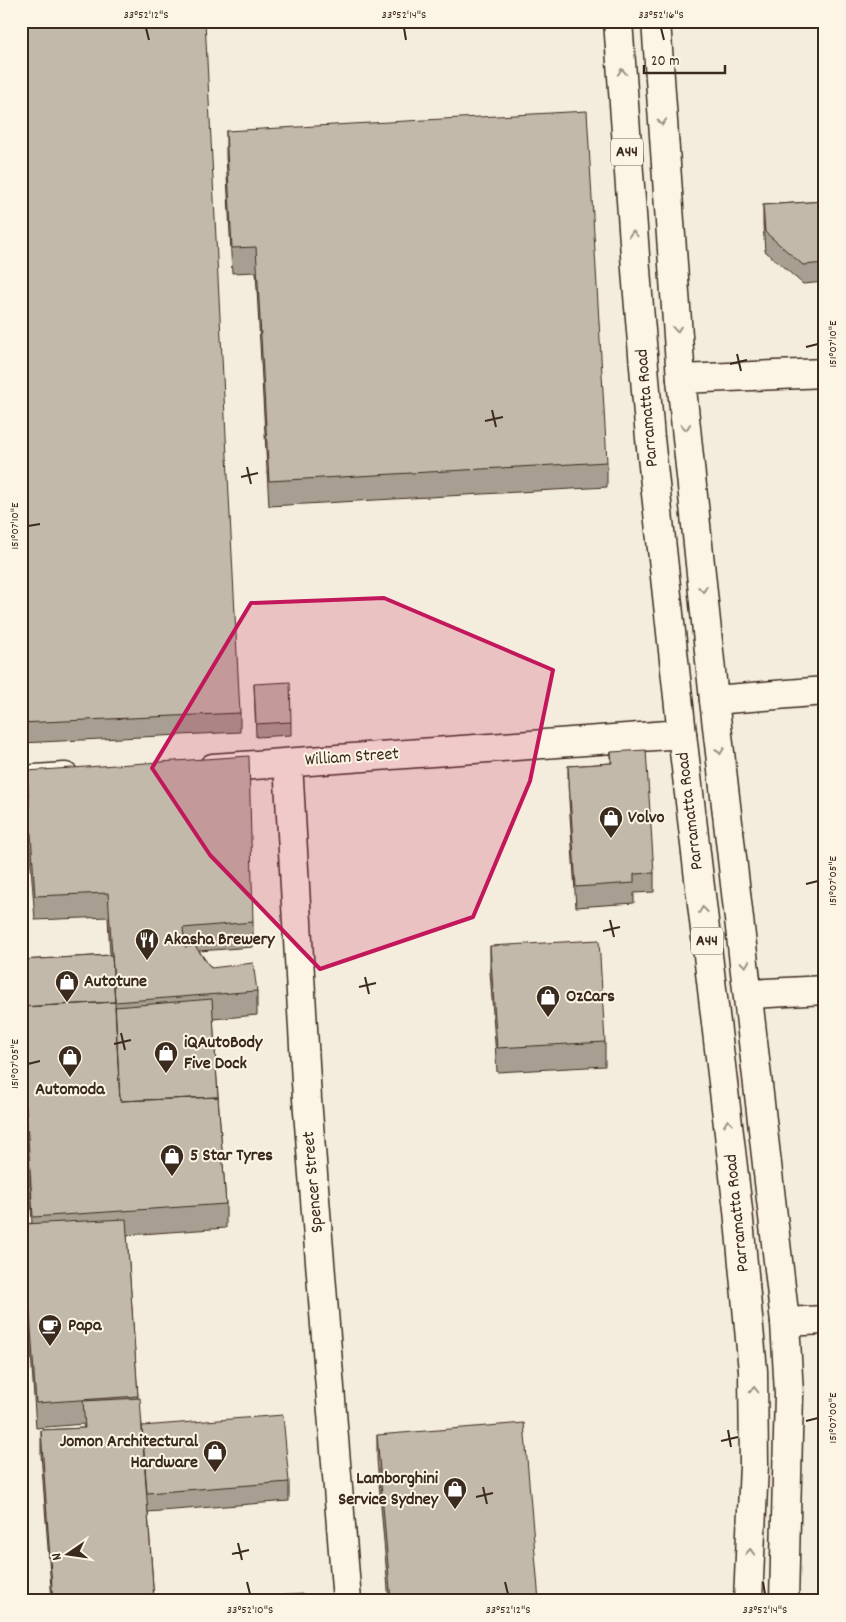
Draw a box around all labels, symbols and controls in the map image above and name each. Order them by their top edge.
text: 33°52'12"S [123,7,169,24]
text: 33°52'14"S [382,7,426,24]
text: 33°52'16"S [638,7,684,24]
scale bar [644,42,725,74]
text: 20 m [651,51,679,73]
one-way arrow [616,68,627,76]
one-way arrow [657,119,668,127]
road number: A44 [611,138,643,166]
one-way arrow [628,230,639,238]
text: 151°07'10"E [825,320,842,368]
one-way arrow [671,325,682,333]
street label: Parramatta Road [630,348,666,468]
one-way arrow [680,424,691,432]
text: 151°07'10"E [7,502,24,550]
one-way arrow [697,585,708,593]
street label: William Street [304,742,400,774]
one-way arrow [714,747,725,755]
street label: Parramatta Road [671,751,711,871]
shop icon: Volvo [598,805,624,839]
place label: Volvo [628,806,664,831]
text: 151°07'05"E [825,855,842,906]
one-way arrow [698,906,709,914]
restaurant icon: Akasha Brewery [134,927,160,961]
place label: Akasha Brewery [164,928,275,953]
road number: A44 [691,928,723,954]
one-way arrow [739,960,750,968]
shop icon: Autotune [54,969,80,1003]
place label: Autotune [84,970,147,995]
shop icon: OzCars [535,984,561,1018]
place label: OzCars [566,985,615,1010]
place label: iQAutoBody Five Dock [184,1031,263,1077]
text: 151°07'05"E [7,1038,24,1089]
shop icon: iQAutoBody Five Dock [153,1040,179,1074]
shop icon: Automoda [57,1044,83,1078]
place label: Automoda [35,1078,105,1103]
one-way arrow [723,1119,734,1127]
street label: Spencer Street [297,1130,331,1234]
shop icon: 5 Star Tyres [159,1143,185,1177]
place label: 5 Star Tyres [190,1144,273,1169]
street label: Parramatta Road [719,1153,757,1273]
cafe icon: Papa [37,1313,63,1347]
place label: Papa [68,1314,102,1339]
one-way arrow [748,1385,759,1393]
text: 151°07'00"E [825,1392,842,1443]
place label: Jomon Architectural Hardware [60,1430,199,1476]
shop icon: Jomon Architectural Hardware [202,1439,228,1473]
place label: Lamborghini Service Sydney [338,1467,439,1513]
shop icon: Lamborghini Service Sydney [442,1476,468,1510]
north arrow [42,1530,92,1580]
one-way arrow [745,1548,756,1556]
text: N [47,1551,68,1562]
text: 33°52'10"S [227,1602,273,1619]
text: 33°52'12"S [485,1602,531,1619]
text: 33°52'14"S [743,1602,787,1619]

